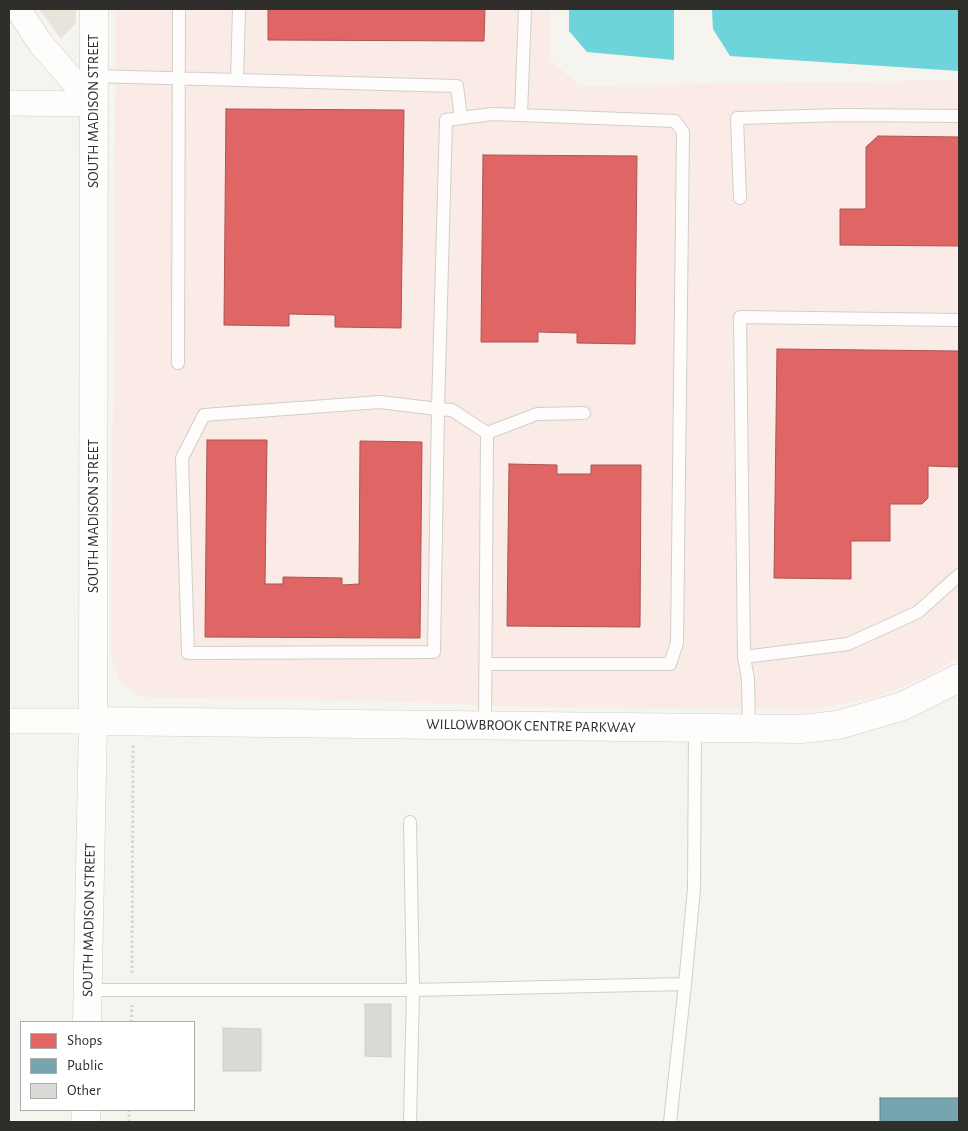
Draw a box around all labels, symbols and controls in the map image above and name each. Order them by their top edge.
street label: SOUTH MADISON STREET [84,34,102,188]
street label: SOUTH MADISON STREET [84,439,102,593]
street label: WILLOWBROOK CENTRE PARKWAY [426,715,636,737]
street label: SOUTH MADISON STREET [79,843,99,997]
legend [20,1021,195,1111]
text: Shops [67,1033,102,1048]
text: Public [67,1058,103,1073]
text: Other [67,1083,101,1098]

